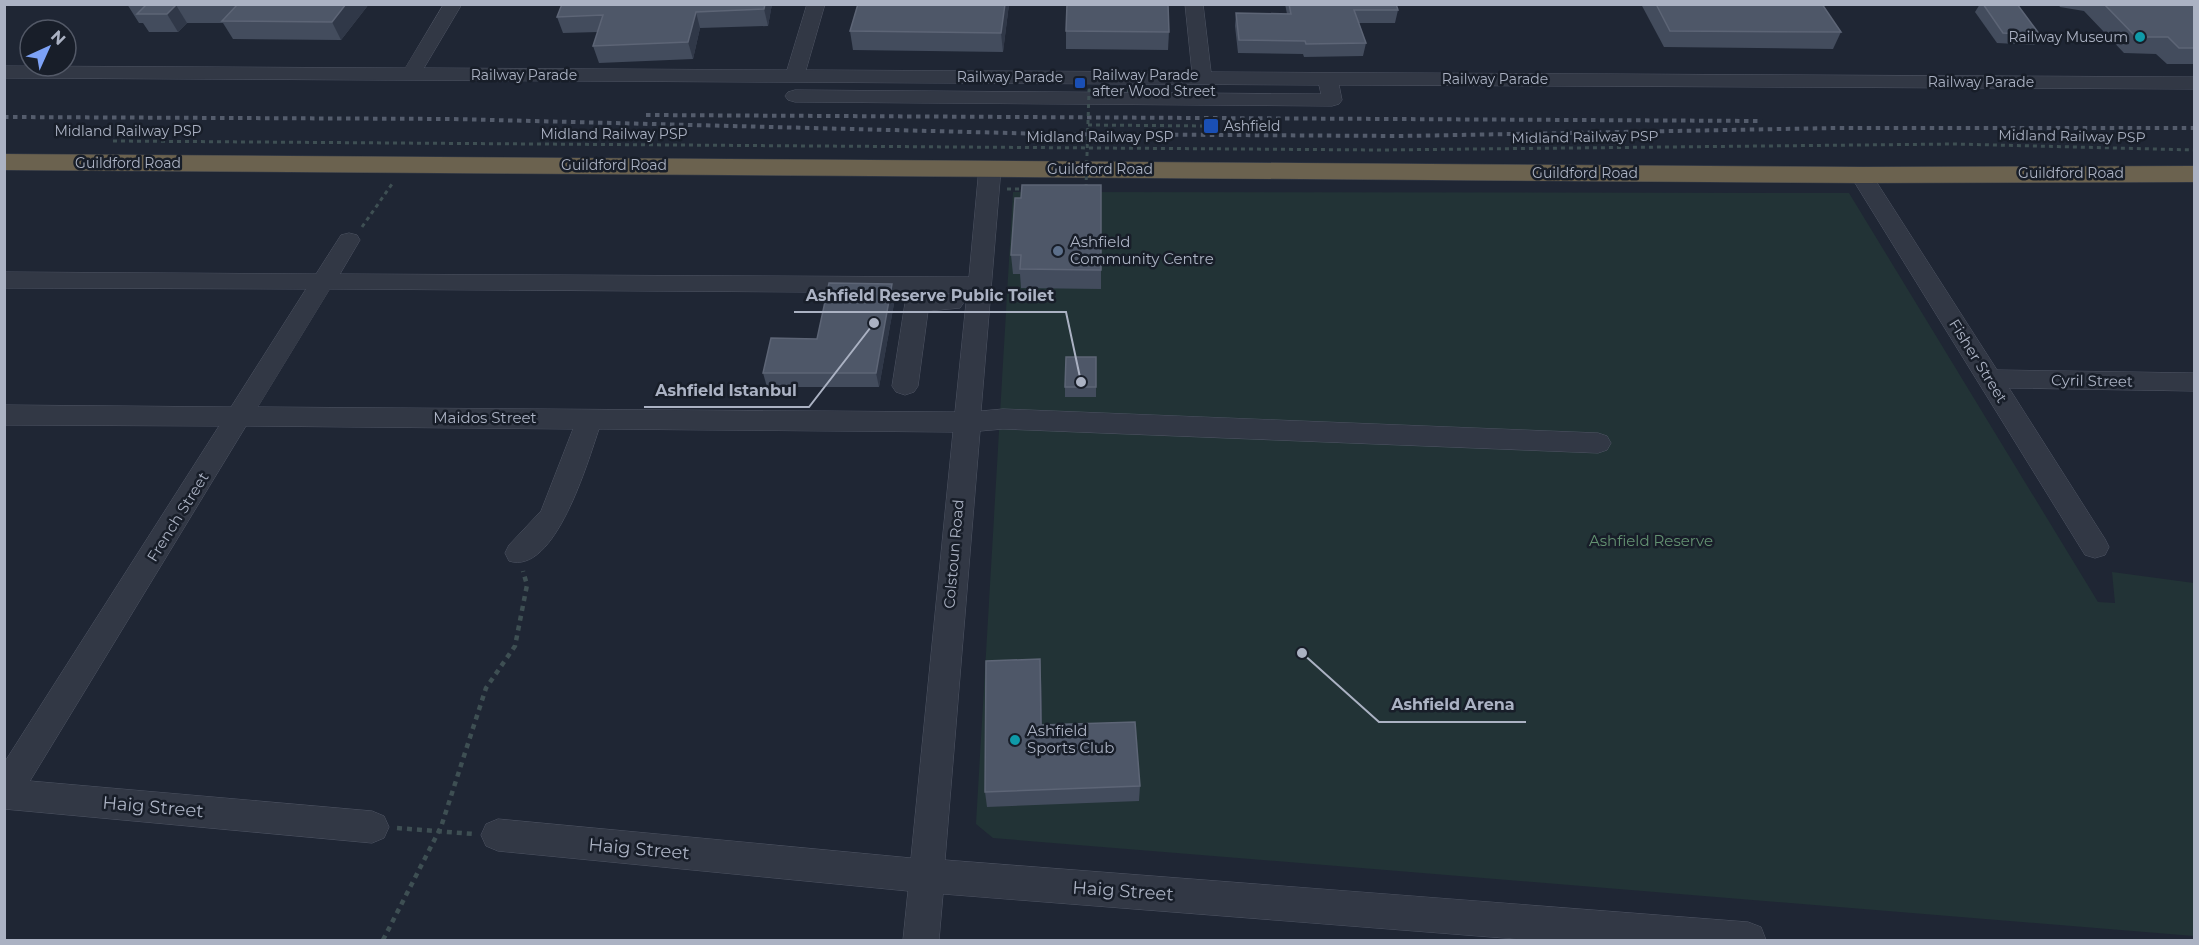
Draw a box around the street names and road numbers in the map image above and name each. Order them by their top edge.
street label: Railway Parade [471,66,577,84]
street label: Railway Parade [957,68,1063,86]
street label: Railway Parade [1442,70,1548,88]
street label: Railway Parade [1928,73,2034,91]
street label: Midland Railway PSP [54,122,202,140]
street label: Midland Railway PSP [540,125,688,143]
street label: Midland Railway PSP [1998,126,2146,146]
street label: Midland Railway PSP [1511,127,1659,147]
street label: Midland Railway PSP [1026,128,1174,146]
street label: Guildford Road [75,154,181,172]
street label: Guildford Road [561,156,667,174]
street label: Guildford Road [1047,160,1153,178]
street label: Guildford Road [1532,164,1638,182]
street label: Guildford Road [2018,164,2124,182]
street label: Fisher Street [1945,315,2012,406]
street label: Cyril Street [2051,370,2133,391]
street label: Maidos Street [433,408,537,427]
street label: French Street [142,468,213,565]
street label: Colstoun Road [939,499,968,609]
street label: Haig Street [101,792,205,822]
street label: Haig Street [587,834,691,864]
street label: Haig Street [1072,876,1174,906]

